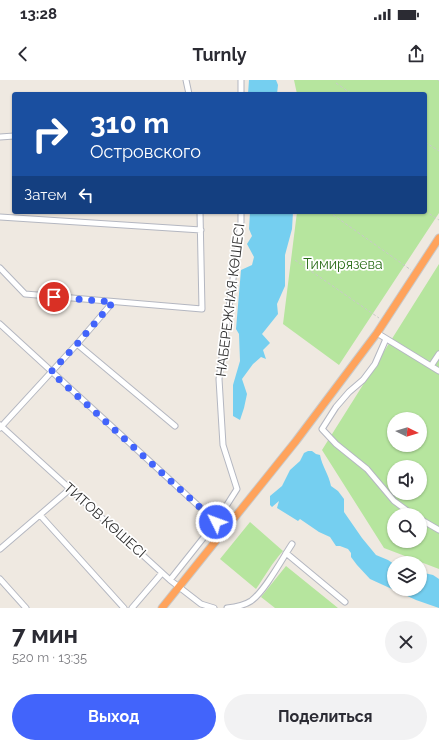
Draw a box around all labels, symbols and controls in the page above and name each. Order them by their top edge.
text: 13:28 [20,5,57,23]
icon: back [12,43,34,65]
icon: share [405,43,427,65]
text: Turnly [192,44,247,65]
text: 310 m [90,107,169,140]
icon: right [24,108,76,160]
text: Островского [90,141,201,162]
icon: left [75,184,97,206]
text: Затем [24,186,67,204]
street label: НАБЕРЕЖНАЯ КӨШЕСІ [213,222,247,378]
park label: Тимирязева [303,256,383,272]
pin [37,280,71,314]
icon: arrive [43,286,65,308]
north arrow [387,412,427,452]
map controls [387,412,427,596]
button: sound [387,460,427,500]
street label: ТИТОВ КӨШЕСІ [61,479,149,561]
position arrow [195,501,237,543]
button: search [387,508,427,548]
button: layers [387,556,427,596]
text: 7 мин [12,620,78,649]
button: close [385,621,427,663]
text: 520 m · 13:35 [12,650,87,665]
button: Выход [12,694,216,740]
button: Поделиться [224,694,427,740]

